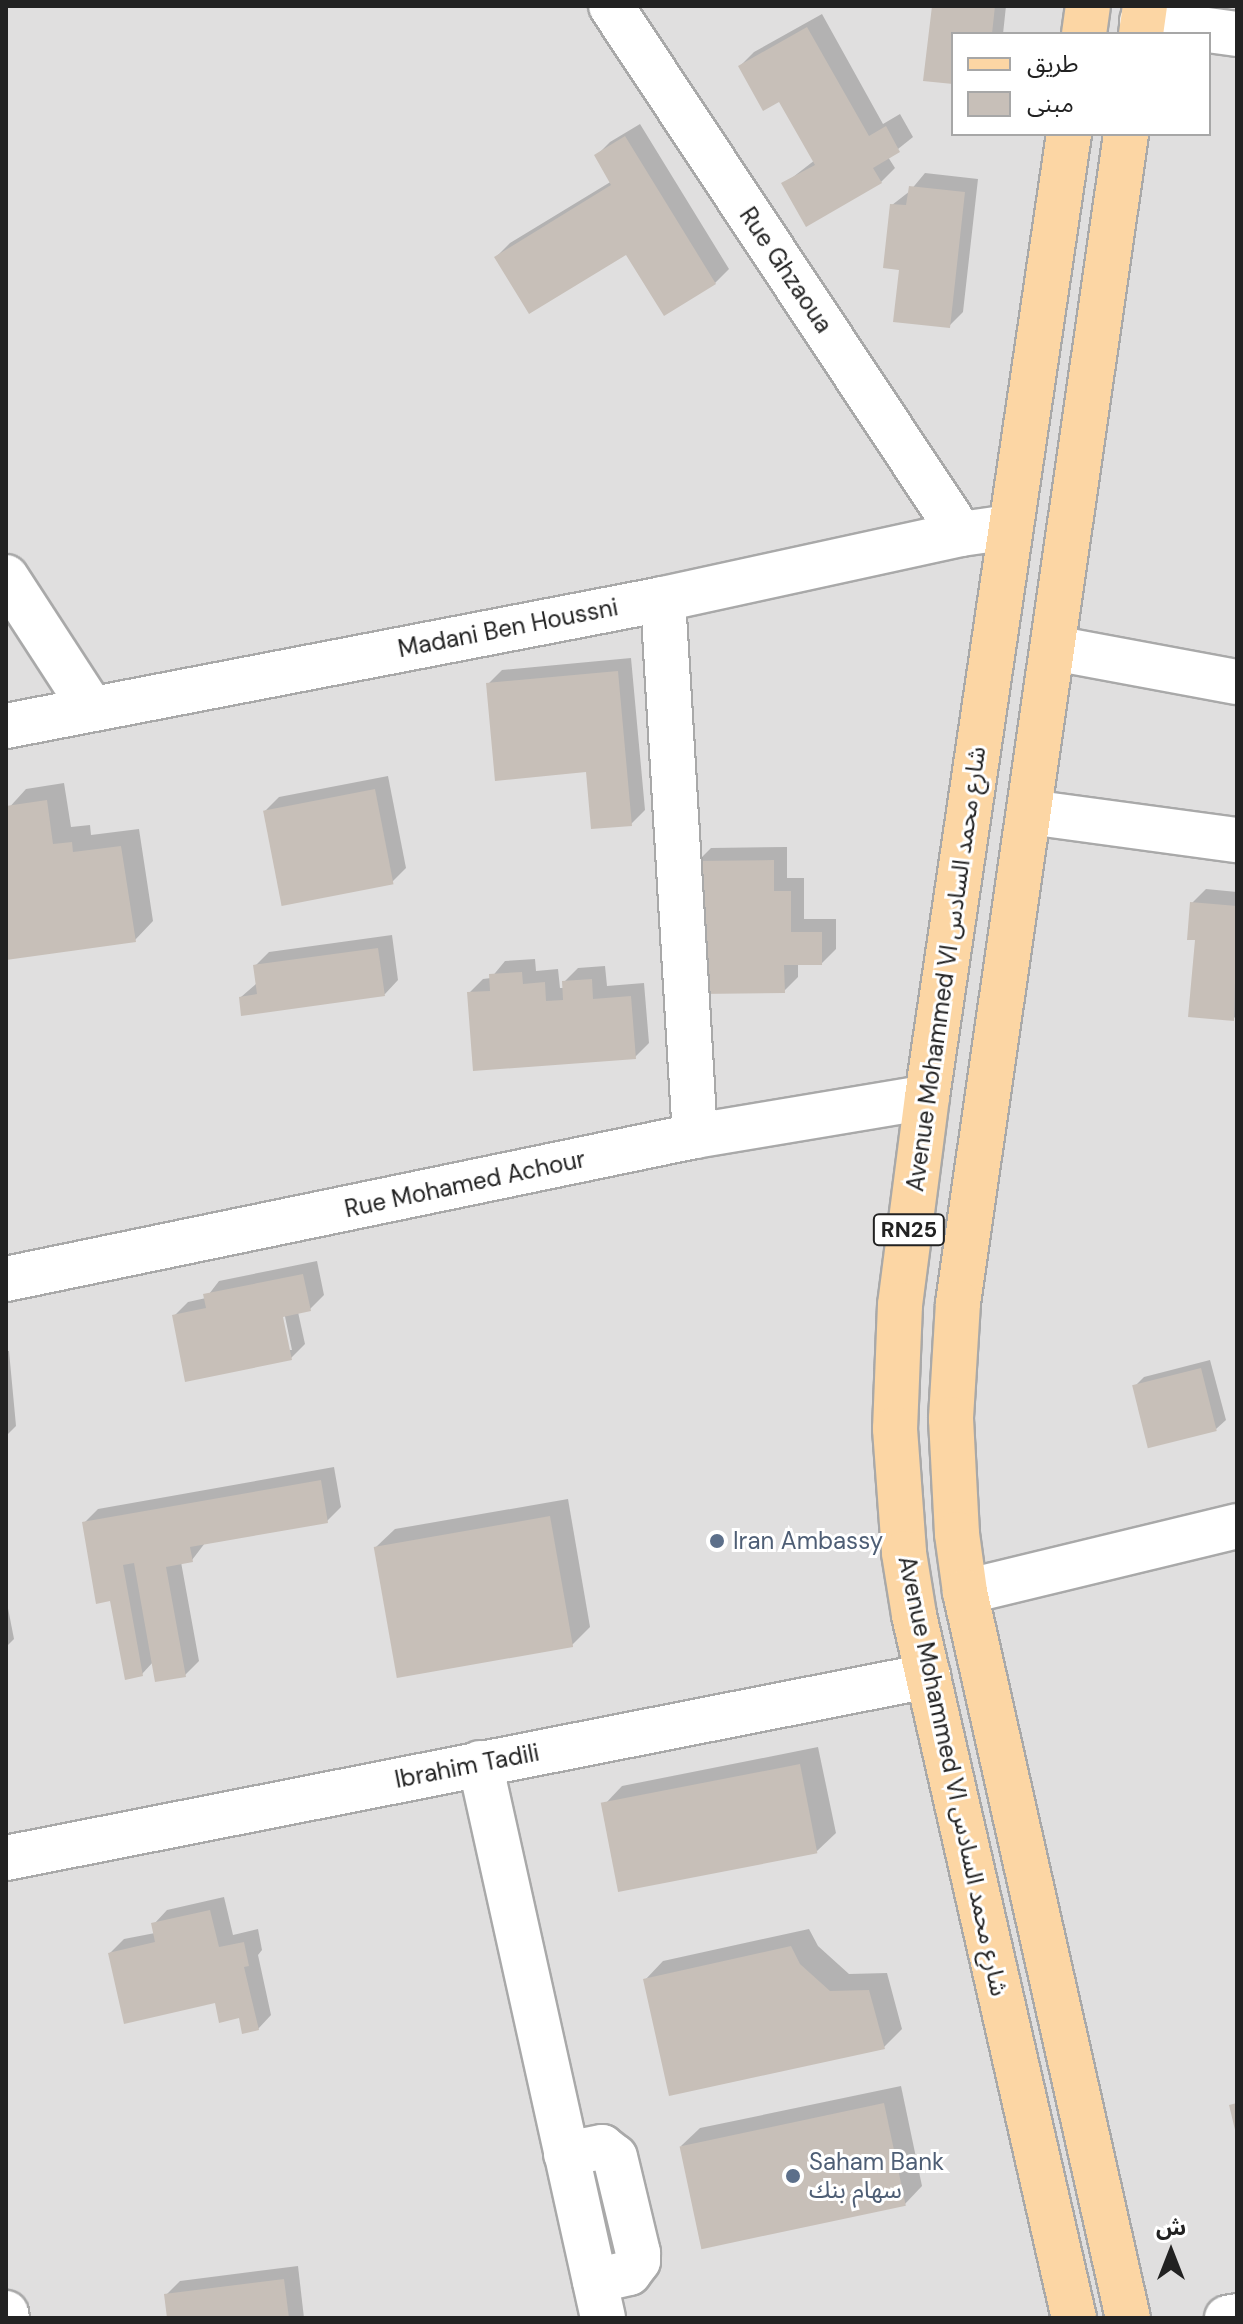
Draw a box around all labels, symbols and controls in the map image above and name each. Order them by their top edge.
legend [951,32,1211,136]
text: طريق [1027,48,1079,79]
text: مبنى [1027,88,1074,119]
street label: Rue Ghzaoua [733,202,839,338]
street label: Madani Ben Houssni [396,593,620,663]
street label: Avenue Mohammed VI شارع محمد السادس [900,745,992,1193]
street label: Rue Mohamed Achour [342,1144,588,1224]
road number: RN25 [871,1212,947,1248]
place label: Iran Ambassy [733,1527,883,1555]
marker: Iran Ambassy [708,1532,726,1550]
street label: Avenue Mohammed VI شارع محمد السادس [892,1553,1014,1999]
street label: Ibrahim Tadili [392,1738,542,1794]
place label: Saham Bank سهام بنك [809,2148,944,2204]
marker: Saham Bank سهام بنك [784,2167,802,2185]
north arrow [1131,2212,1211,2292]
text: ش [1156,2213,1186,2242]

